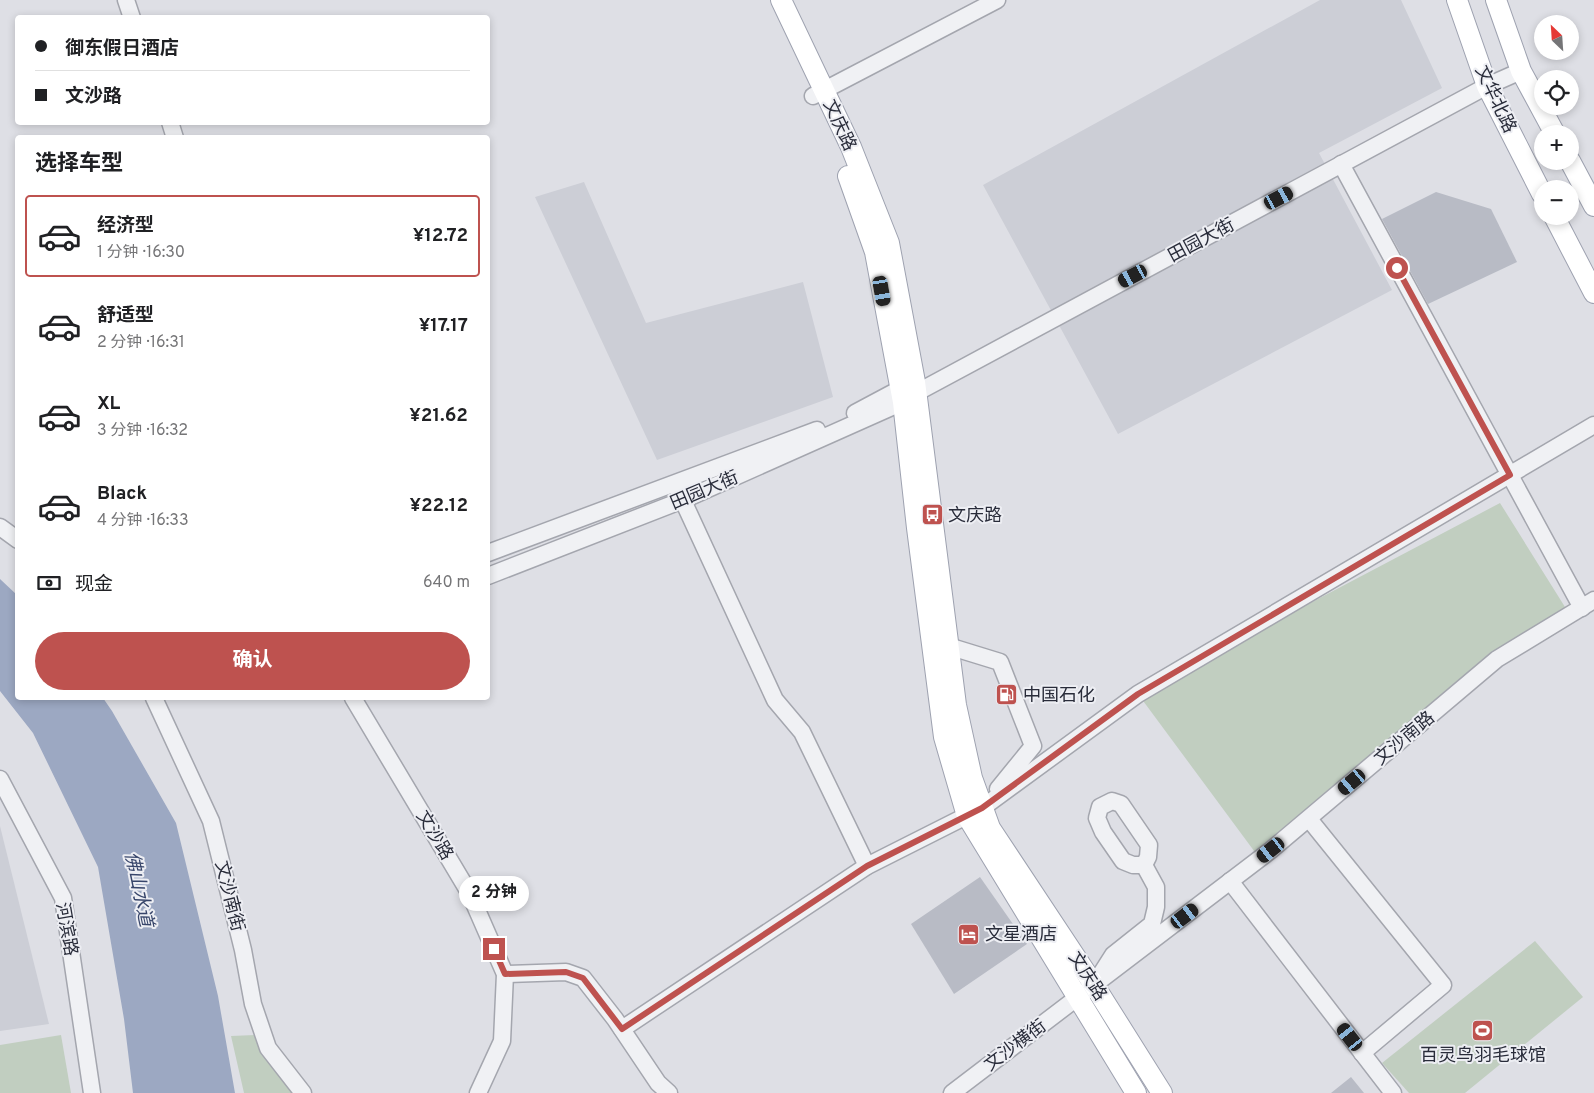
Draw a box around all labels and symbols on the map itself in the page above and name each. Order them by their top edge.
north arrow [1534,15,1579,60]
street label: 文华北路 [1469,62,1520,137]
street label: 文庆路 [817,96,860,155]
car [1262,184,1295,212]
street label: 田园大街 [1165,214,1239,268]
route start [1386,257,1408,279]
car [1116,262,1149,290]
car [872,275,891,307]
street label: 田园大街 [667,467,742,516]
bus stop icon: 文庆路 [920,503,944,527]
place label: 文庆路 [948,505,1002,528]
fuel station icon: 中国石化 [995,683,1019,707]
place label: 中国石化 [1023,685,1095,708]
street label: 文沙南路 [1370,707,1440,771]
car [1335,767,1368,797]
street label: 文沙路 [410,807,457,865]
car [1254,835,1287,865]
water label: 佛山水道 [118,850,158,932]
street label: 文沙南街 [209,859,248,934]
callout: 2 分钟 [459,876,529,912]
street label: 河滨路 [50,901,82,958]
car [1168,901,1201,931]
hotel icon: 文星酒店 [957,922,981,946]
place label: 文星酒店 [985,924,1057,947]
route end [483,938,505,960]
street label: 文庆路 [1062,948,1111,1006]
street label: 文沙横街 [980,1015,1052,1077]
sports icon: 百灵鸟羽毛球馆 [1471,1018,1495,1042]
car [1334,1021,1365,1053]
place label: 百灵鸟羽毛球馆 [1420,1045,1546,1068]

